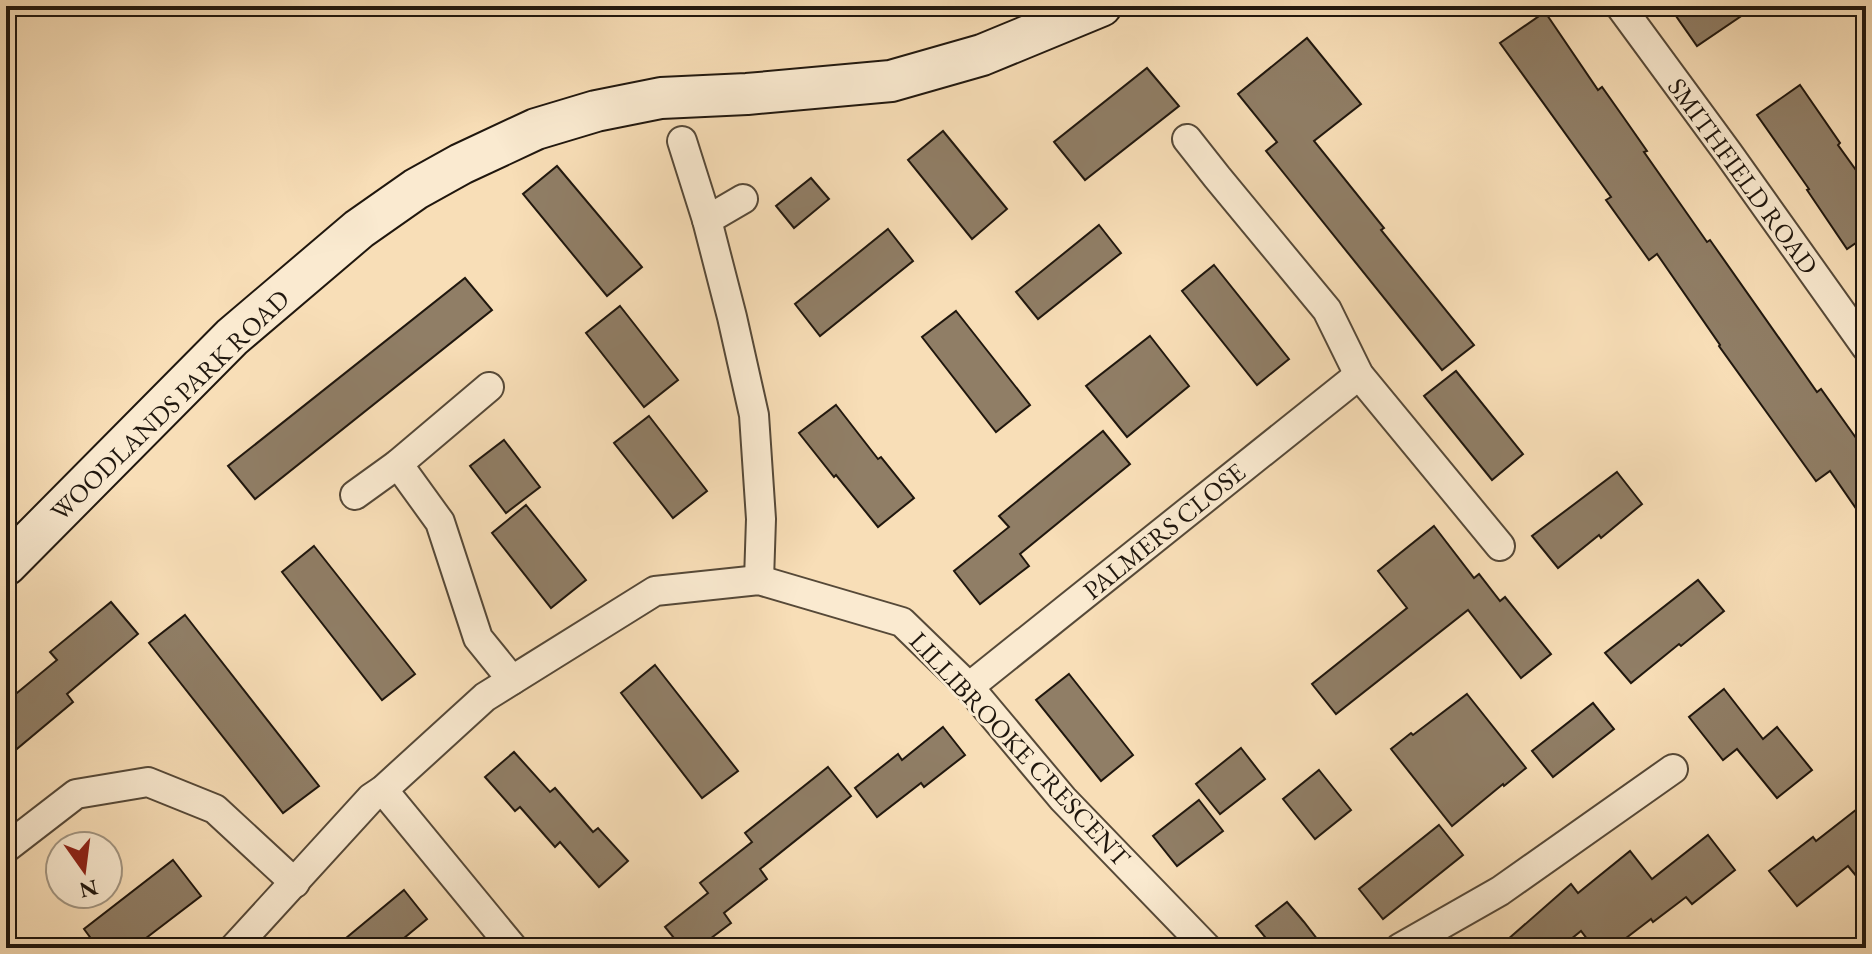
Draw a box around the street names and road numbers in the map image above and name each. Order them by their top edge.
street label: SMITHFIELD ROAD [1660,71,1826,281]
street label: WOODLANDS PARK ROAD [43,282,297,528]
street label: PALMERS CLOSE [1076,455,1252,607]
street label: LILLIBROOKE CRESCENT [902,624,1138,874]

